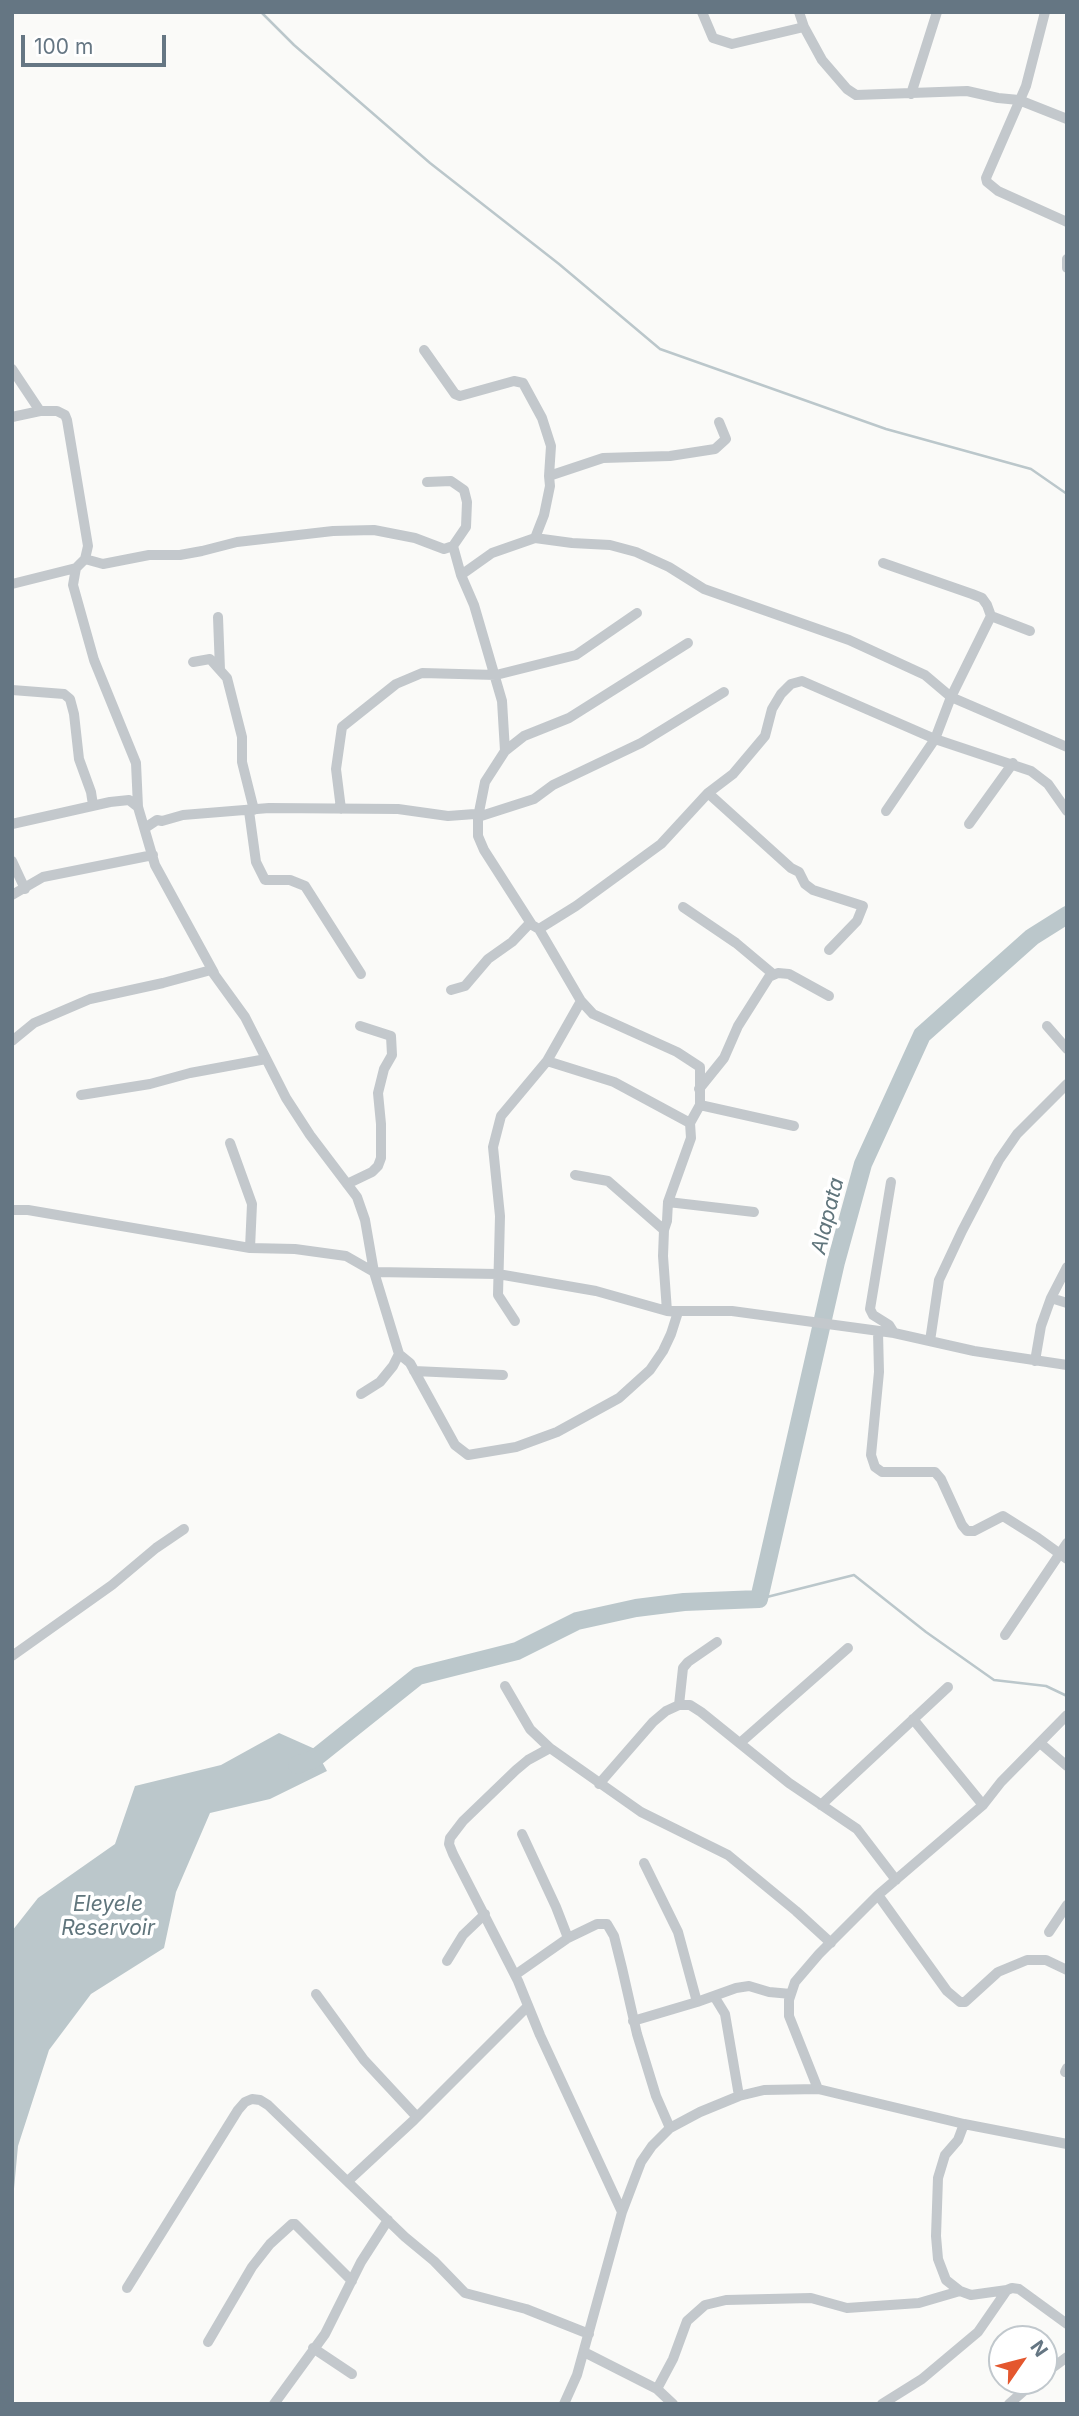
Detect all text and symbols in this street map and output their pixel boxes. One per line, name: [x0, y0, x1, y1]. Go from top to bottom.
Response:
scale bar: [24, 21, 170, 65]
text: 100 m: [34, 34, 93, 59]
water label: Alapata: [806, 1175, 850, 1257]
water label: Eleyele Reservoir: [61, 1892, 155, 1942]
north arrow: [988, 2325, 1058, 2395]
text: N: [1025, 2336, 1053, 2361]

